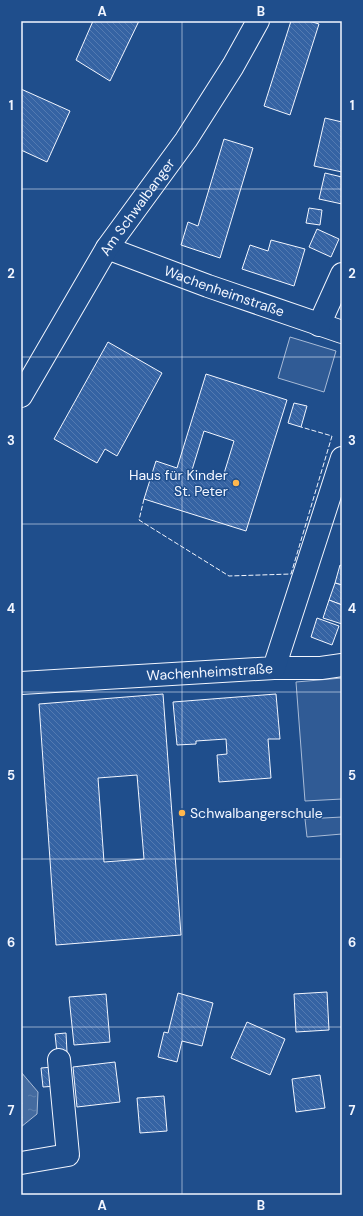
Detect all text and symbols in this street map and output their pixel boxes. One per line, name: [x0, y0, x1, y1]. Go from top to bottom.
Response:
text: A: [97, 3, 107, 20]
text: B: [257, 3, 265, 20]
text: 1: [9, 97, 13, 114]
text: 1: [350, 97, 354, 114]
street label: Am Schwalbanger: [96, 155, 179, 259]
street label: Wachenheimstraße: [162, 261, 287, 321]
text: 2: [7, 265, 15, 282]
text: 2: [348, 265, 356, 282]
text: 3: [7, 432, 15, 449]
text: 3: [348, 432, 356, 449]
place label: Haus für Kinder St. Peter: [129, 466, 228, 500]
marker: Haus für Kinder St. Peter: [231, 478, 241, 488]
text: 4: [7, 600, 15, 617]
text: 4: [348, 600, 356, 617]
street label: Wachenheimstraße: [146, 659, 273, 685]
text: 5: [7, 767, 15, 784]
text: 5: [348, 767, 356, 784]
place label: Schwalbangerschule: [190, 804, 323, 822]
marker: Schwalbangerschule: [177, 808, 187, 818]
text: 6: [7, 934, 15, 951]
text: 6: [348, 934, 356, 951]
text: 7: [8, 1102, 15, 1119]
text: 7: [349, 1102, 356, 1119]
text: A: [97, 1197, 107, 1214]
text: B: [257, 1197, 265, 1214]

